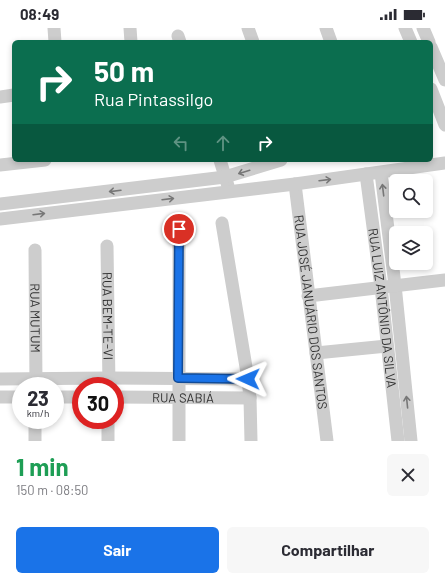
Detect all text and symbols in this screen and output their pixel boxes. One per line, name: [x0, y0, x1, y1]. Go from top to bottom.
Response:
text: 08:49: [20, 5, 59, 23]
text: 50 m: [94, 54, 154, 88]
icon: right: [28, 56, 80, 108]
text: Rua Pintassilgo: [94, 88, 213, 110]
icon: left: [170, 132, 192, 154]
icon: ahead: [212, 132, 234, 154]
icon: right: [254, 132, 276, 154]
one-way arrow: [237, 169, 250, 176]
map controls: [389, 174, 433, 270]
button: search: [389, 174, 433, 218]
one-way arrow: [318, 176, 331, 184]
one-way arrow: [379, 184, 387, 197]
one-way arrow: [109, 187, 122, 195]
one-way arrow: [161, 195, 174, 203]
one-way arrow: [32, 210, 45, 218]
pin: [162, 212, 196, 246]
street label: RUA JOSÉ JANUÁRIO DOS SANTOS: [291, 214, 331, 410]
icon: arrive: [168, 218, 190, 240]
button: layers: [389, 226, 433, 270]
street label: RUA LUIZ ANTÔNIO DA SILVA: [365, 227, 400, 389]
street label: RUA BEM-TE-VI: [99, 272, 117, 360]
street label: RUA MUTUM: [27, 283, 44, 353]
position arrow: [227, 358, 269, 400]
speed limit sign: 30: [72, 377, 124, 429]
text: 23: [27, 386, 49, 410]
street label: RUA SABIÁ: [152, 389, 214, 406]
one-way arrow: [404, 396, 411, 409]
text: km/h: [27, 407, 49, 419]
text: 1 min: [16, 452, 69, 481]
button: close: [387, 454, 429, 496]
text: 150 m · 08:50: [16, 482, 88, 498]
button: Sair: [16, 527, 219, 573]
button: Compartilhar: [227, 527, 429, 573]

